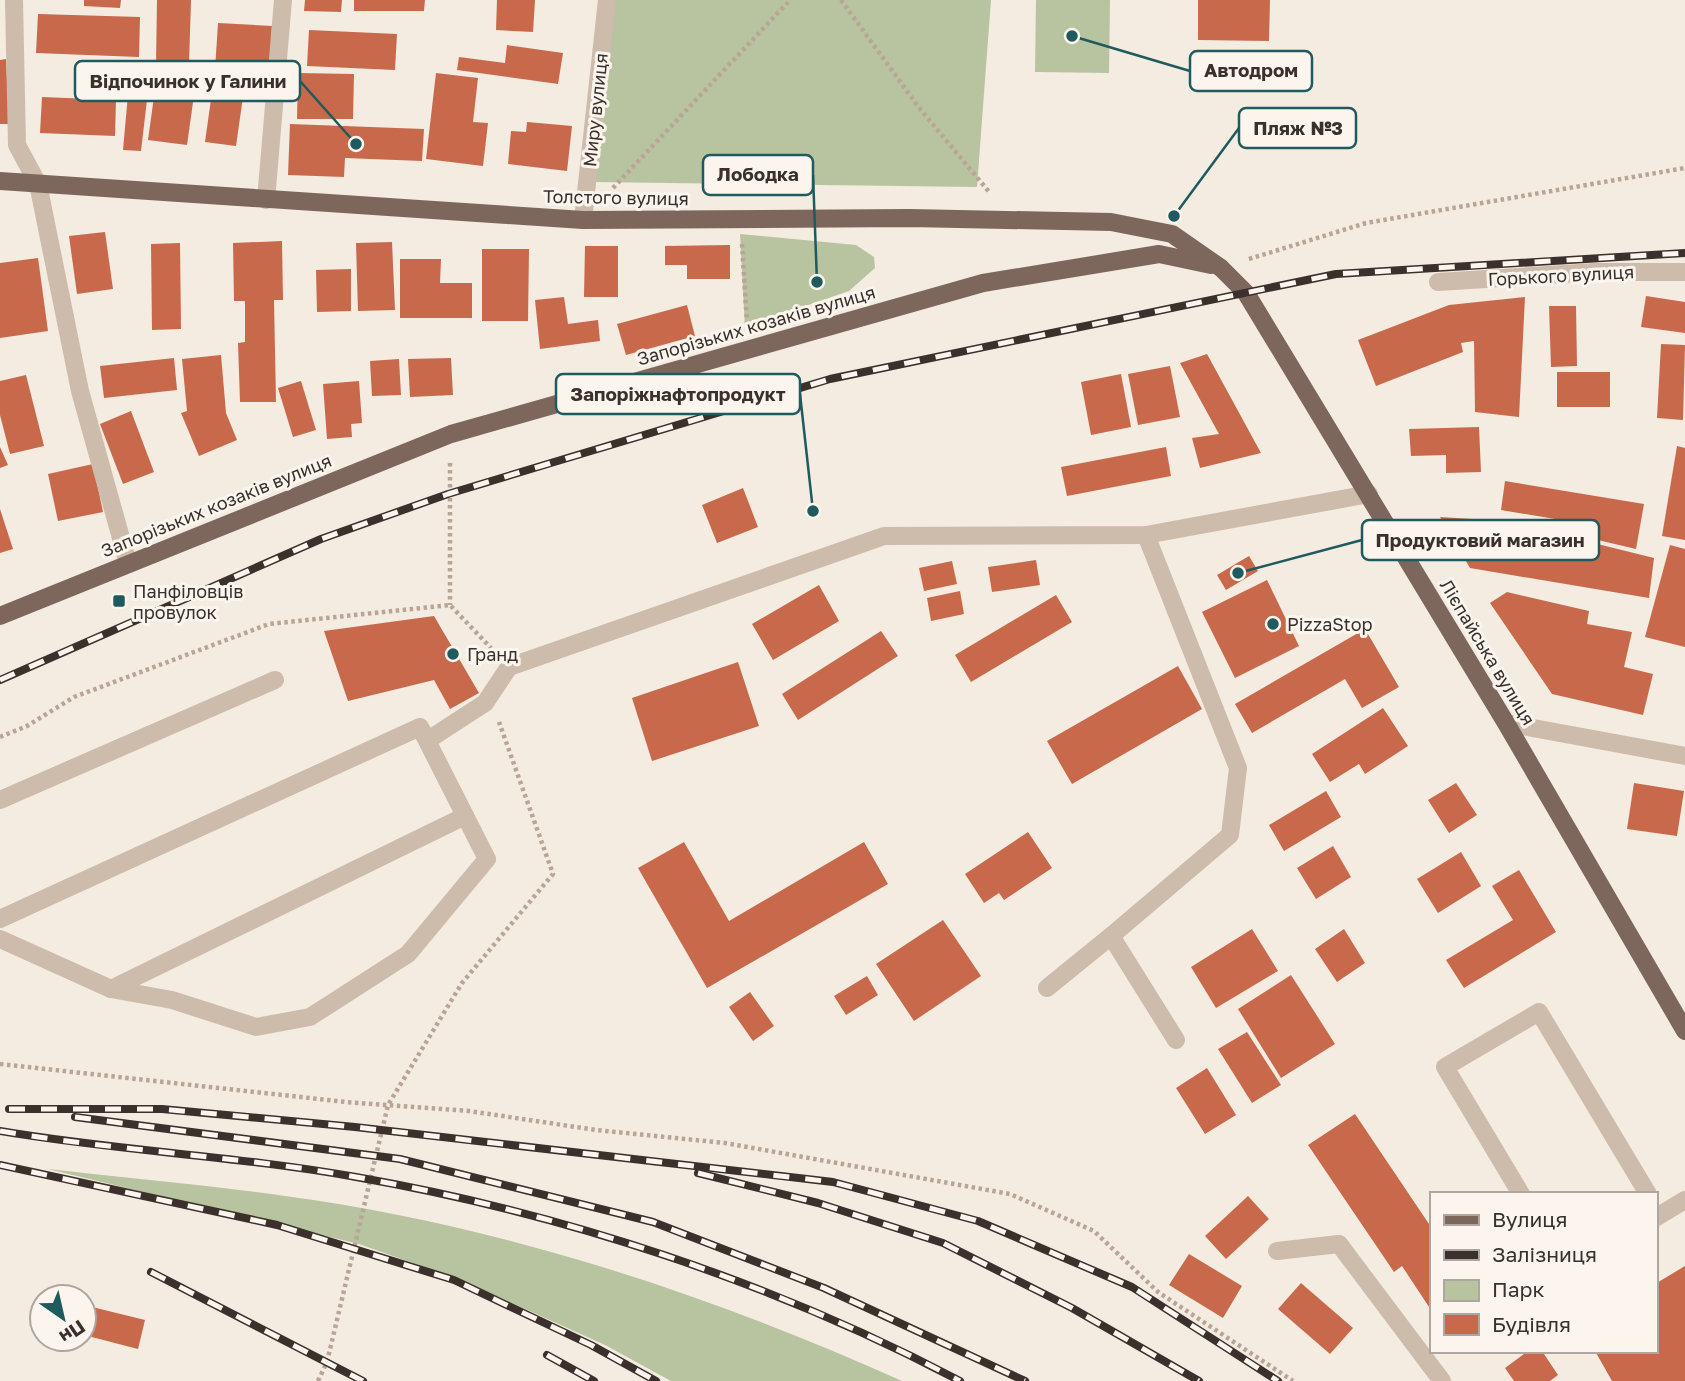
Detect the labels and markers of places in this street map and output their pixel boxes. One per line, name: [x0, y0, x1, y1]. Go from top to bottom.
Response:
callout: Автодром: [1190, 51, 1312, 91]
callout: Відпочинок у Галини: [75, 61, 300, 101]
callout: Пляж №3: [1239, 108, 1356, 148]
callout: Лободка: [703, 155, 813, 195]
callout: Запоріжнафтопродукт: [556, 374, 800, 414]
callout: Продуктовий магазин: [1362, 520, 1599, 560]
place label: Панфіловців провулок: [133, 580, 243, 623]
marker: Панфіловців провулок: [111, 593, 127, 609]
place label: PizzaStop: [1287, 613, 1373, 635]
marker: PizzaStop: [1265, 616, 1281, 632]
place label: Гранд: [467, 643, 518, 665]
marker: Гранд: [445, 646, 461, 662]

